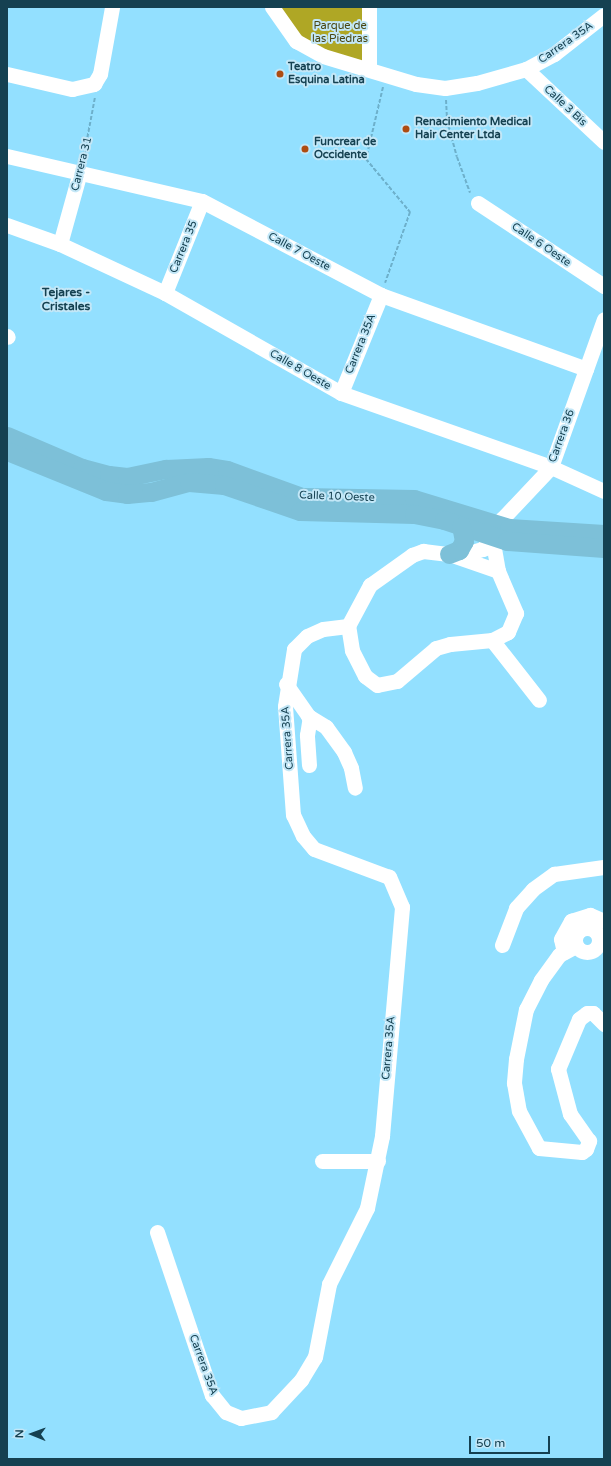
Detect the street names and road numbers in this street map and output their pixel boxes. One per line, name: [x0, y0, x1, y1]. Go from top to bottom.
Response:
street label: Carrera 35A: [536, 19, 596, 67]
street label: Calle 3 Bis: [541, 83, 589, 129]
street label: Carrera 31: [69, 136, 95, 192]
street label: Carrera 35: [168, 219, 200, 275]
street label: Calle 6 Oeste: [509, 220, 573, 270]
street label: Calle 7 Oeste: [266, 230, 332, 274]
street label: Carrera 35A: [343, 312, 379, 376]
street label: Calle 8 Oeste: [267, 347, 333, 393]
street label: Carrera 36: [546, 408, 578, 464]
street label: Calle 10 Oeste: [299, 489, 375, 505]
street label: Carrera 35A: [279, 706, 297, 770]
street label: Carrera 35A: [380, 1016, 398, 1080]
street label: Carrera 35A: [186, 1333, 220, 1397]

